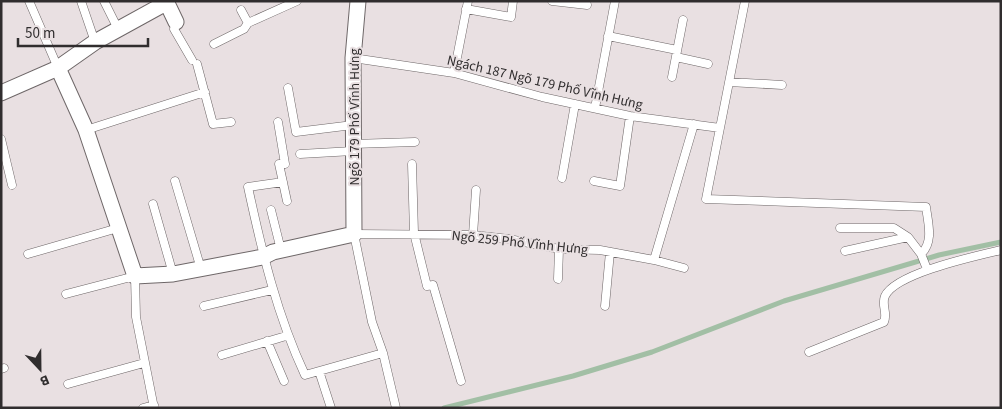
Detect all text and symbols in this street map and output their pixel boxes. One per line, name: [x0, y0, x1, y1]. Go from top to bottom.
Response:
scale bar: [18, 15, 148, 47]
text: 50 m: [25, 23, 55, 44]
street label: Ngõ 179 Phố Vĩnh Hưng: [345, 49, 365, 186]
street label: Ngách 187 Ngõ 179 Phố Vĩnh Hưng: [445, 51, 645, 115]
street label: Ngõ 259 Phố Vĩnh Hưng: [451, 226, 589, 260]
north arrow: [15, 344, 65, 394]
text: B: [36, 369, 52, 391]

